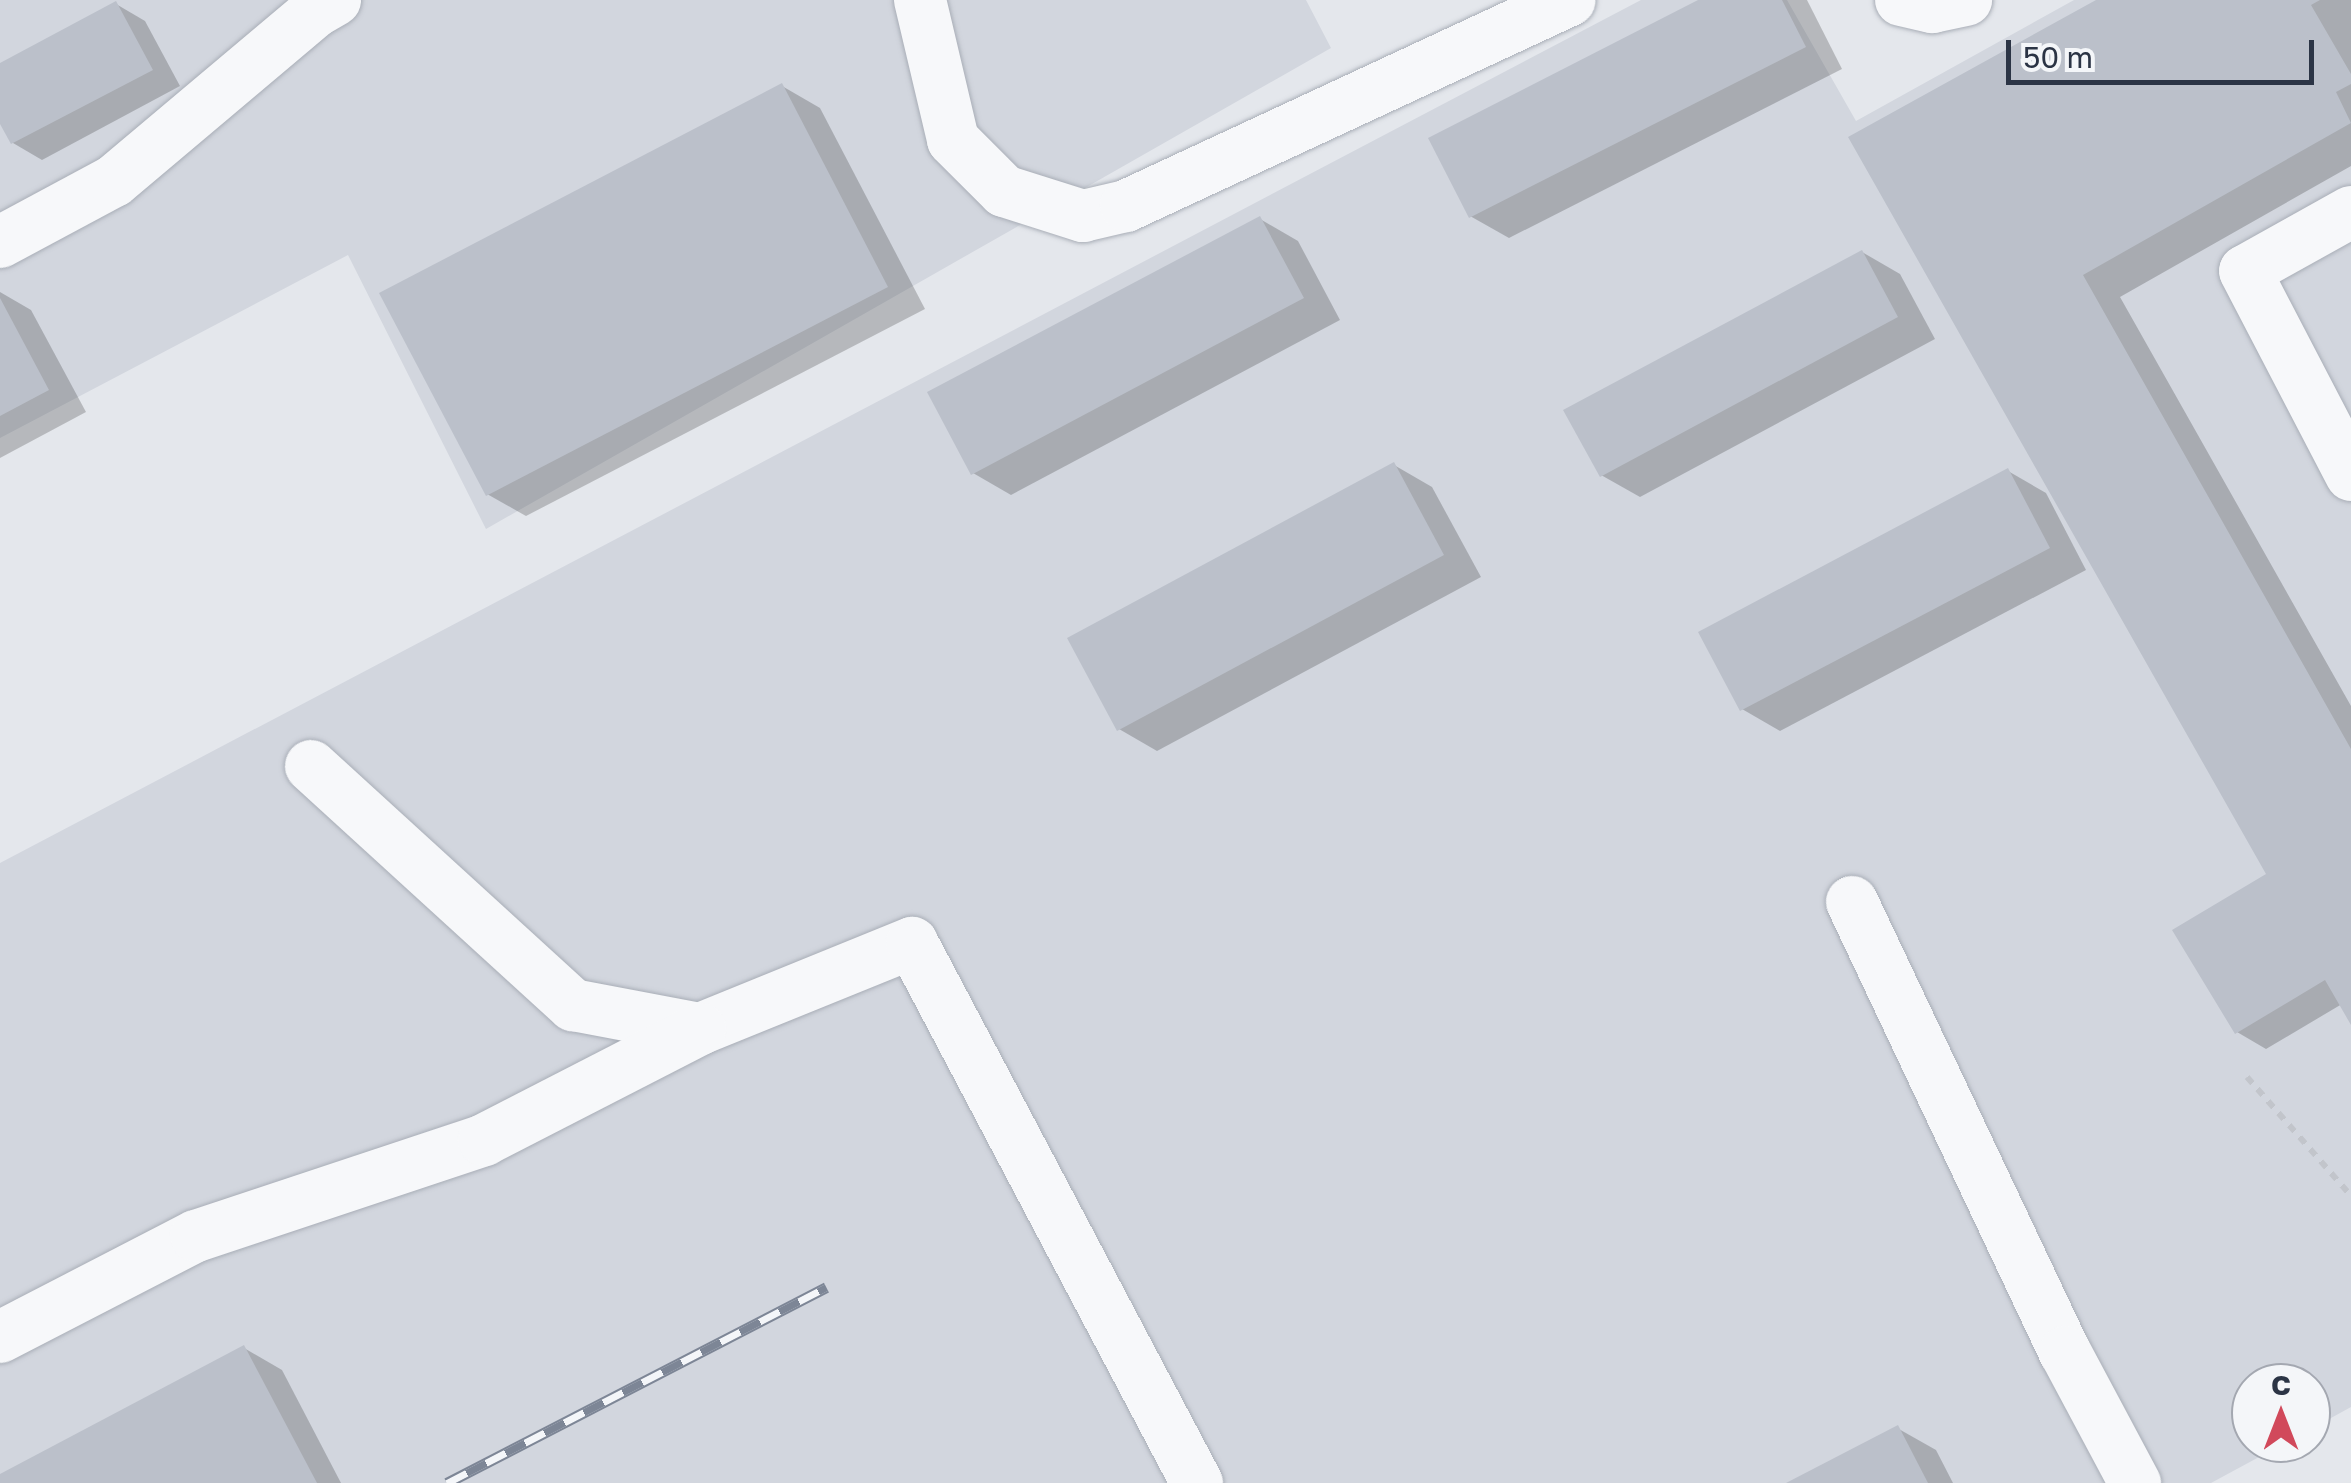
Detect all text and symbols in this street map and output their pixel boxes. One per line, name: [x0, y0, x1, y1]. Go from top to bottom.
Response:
scale bar: [2011, 20, 2318, 82]
text: 50 m: [2023, 39, 2093, 75]
north arrow: [2231, 1363, 2331, 1463]
text: С: [2271, 1368, 2291, 1401]

